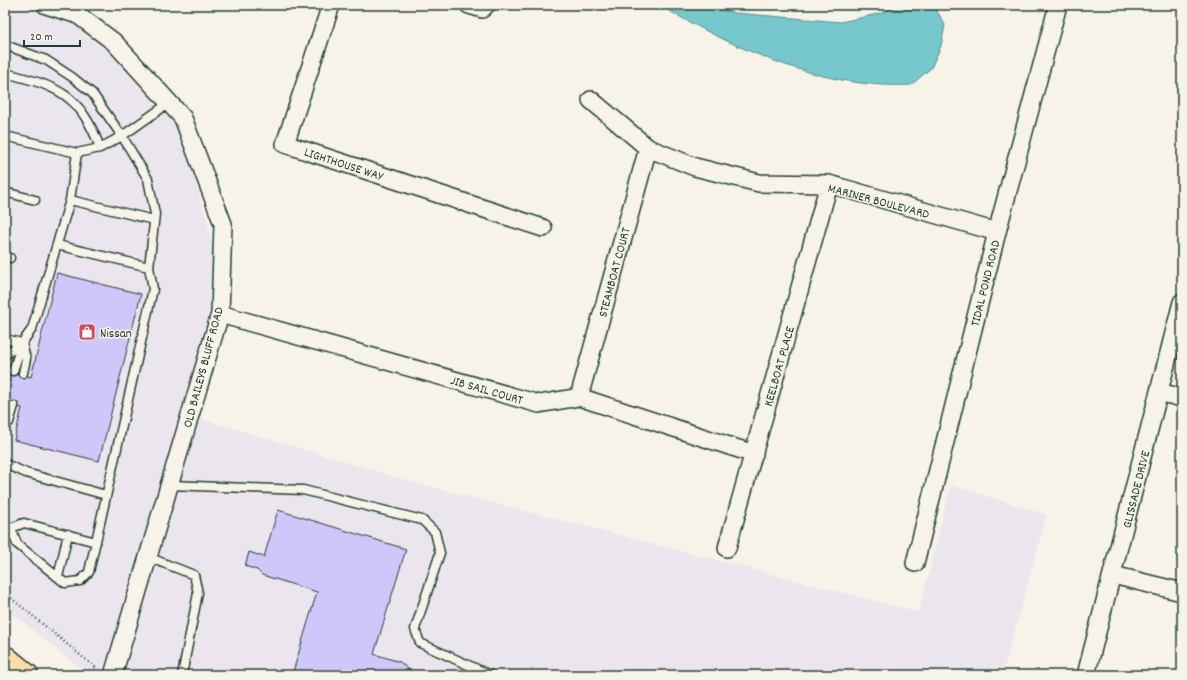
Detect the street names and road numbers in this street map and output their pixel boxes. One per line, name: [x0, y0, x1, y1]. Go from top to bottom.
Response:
street label: LIGHTHOUSE WAY: [301, 144, 386, 187]
street label: MARINER BOULEVARD: [826, 180, 931, 225]
street label: STEAMBOAT COURT: [594, 226, 637, 320]
street label: TIDAL POND ROAD: [967, 238, 1006, 329]
street label: OLD BAILEYS BLUFF ROAD: [179, 305, 230, 430]
street label: KEELBOAT PLACE: [760, 324, 801, 409]
street label: JIB SAIL COURT: [448, 372, 525, 411]
street label: GLISSADE DRIVE: [1119, 449, 1156, 530]

